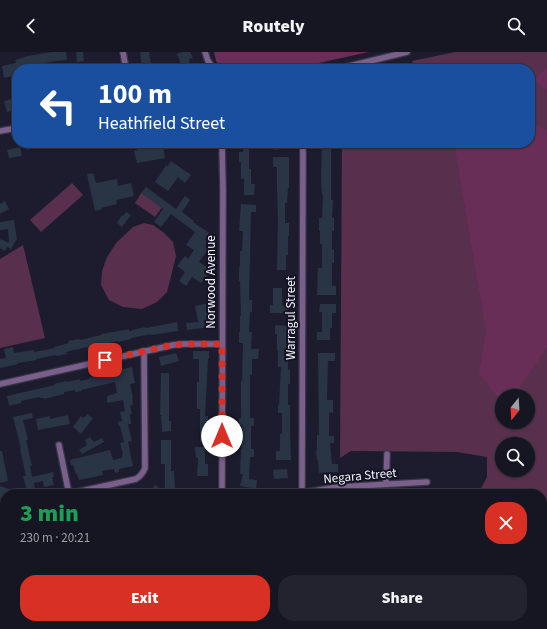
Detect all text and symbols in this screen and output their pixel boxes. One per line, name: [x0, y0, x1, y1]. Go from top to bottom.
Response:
text: Routely: [242, 14, 305, 39]
icon: back: [20, 15, 42, 37]
icon: search: [505, 15, 527, 37]
text: 100 m: [98, 74, 172, 114]
icon: left: [32, 80, 84, 132]
text: Heathfield Street: [98, 111, 225, 136]
street label: Norwood Avenue: [202, 235, 220, 329]
street label: Warragul Street: [282, 275, 300, 360]
pin: [88, 343, 122, 377]
icon: arrive: [94, 349, 116, 371]
north arrow: [495, 389, 535, 429]
map controls: [495, 389, 535, 477]
position arrow: [201, 415, 243, 457]
button: search: [495, 437, 535, 477]
street label: Negara Street: [323, 464, 398, 488]
text: 3 min: [20, 496, 79, 531]
button: close: [485, 502, 527, 544]
text: 230 m · 20:21: [20, 529, 90, 547]
button: Exit: [20, 575, 270, 621]
button: Share: [278, 575, 527, 621]

